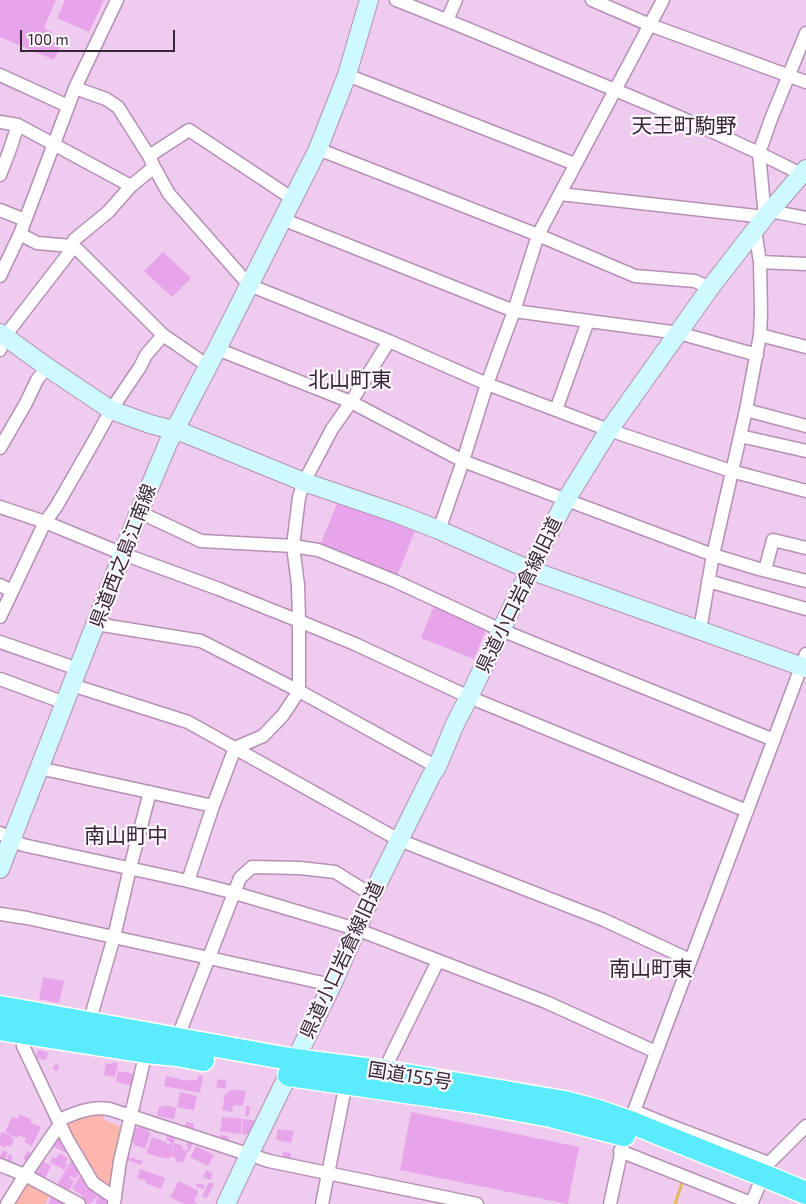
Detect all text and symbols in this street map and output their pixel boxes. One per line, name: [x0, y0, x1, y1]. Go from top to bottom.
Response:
scale bar: [22, 20, 178, 52]
text: 100 m: [28, 30, 69, 48]
district label: 天王町駒野: [632, 113, 736, 139]
district label: 北山町東: [308, 367, 392, 393]
street label: 県道西之島江南線: [85, 481, 161, 631]
street label: 県道小口岩倉線旧道: [471, 513, 567, 677]
district label: 南山町中: [84, 823, 168, 849]
street label: 県道小口岩倉線旧道: [296, 878, 388, 1042]
district label: 南山町東: [609, 956, 693, 982]
street label: 国道155号: [366, 1058, 454, 1094]

